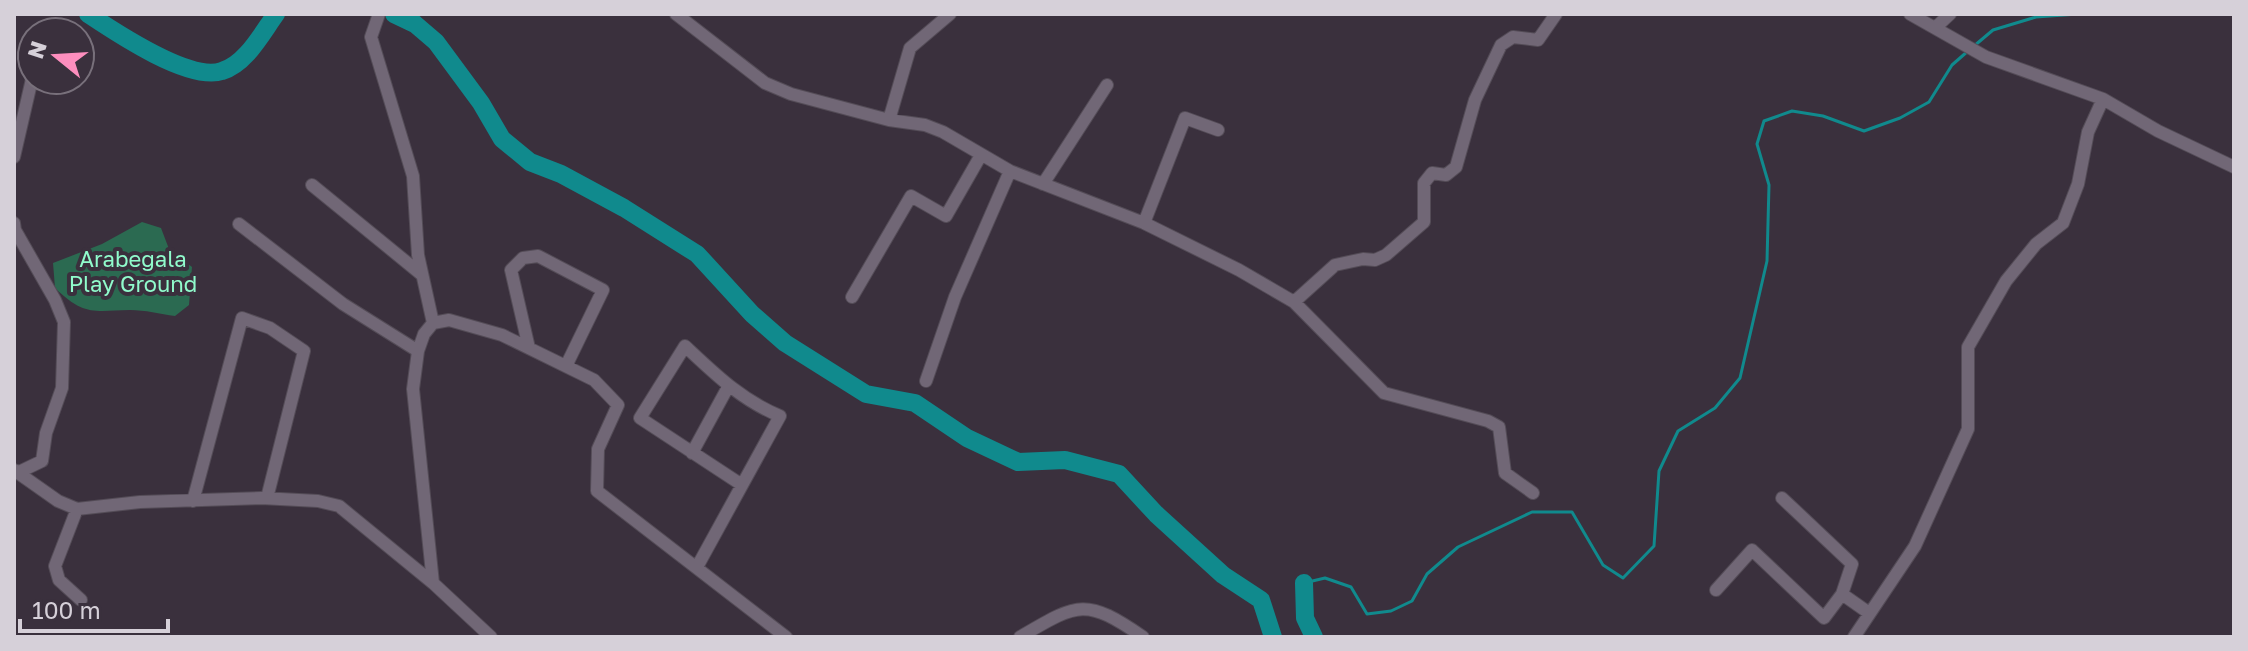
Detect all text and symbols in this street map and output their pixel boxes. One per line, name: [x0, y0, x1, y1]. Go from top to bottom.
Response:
north arrow: [16, 16, 96, 96]
text: N: [21, 38, 52, 62]
park label: Arabegala Play Ground: [69, 245, 197, 297]
scale bar: [20, 583, 168, 633]
text: 100 m: [32, 595, 101, 624]

